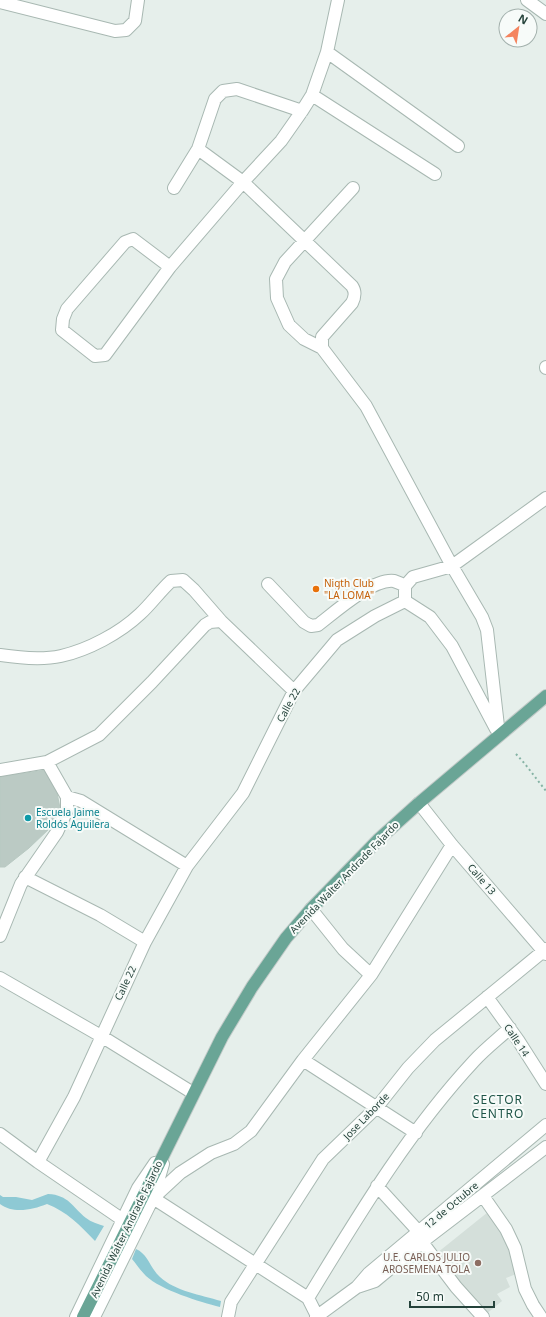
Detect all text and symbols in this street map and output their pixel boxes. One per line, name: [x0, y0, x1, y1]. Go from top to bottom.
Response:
north arrow: [498, 8, 538, 48]
text: N: [516, 10, 531, 28]
place label: Nigth Club "LA LOMA": [324, 576, 374, 602]
marker: Nigth Club "LA LOMA": [311, 584, 321, 594]
street label: Calle 22: [273, 685, 303, 724]
place label: Escuela Jaime Roldós Aguilera: [36, 805, 110, 831]
marker: Escuela Jaime Roldós Aguilera: [23, 813, 33, 823]
street label: Avenida Walter Andrade Fajardo: [286, 818, 402, 936]
street label: Calle 13: [465, 861, 500, 898]
street label: Calle 22: [111, 963, 139, 1003]
street label: Calle 14: [501, 1021, 533, 1059]
street label: Jose Laborde: [339, 1089, 392, 1143]
district label: SECTOR CENTRO: [472, 1091, 524, 1122]
street label: Avenida Walter Andrade Fajardo: [87, 1158, 165, 1300]
street label: 12 de Octubre: [421, 1178, 481, 1232]
place label: U.E. CARLOS JULIO AROSEMENA TOLA: [383, 1250, 471, 1276]
marker: U.E. CARLOS JULIO AROSEMENA TOLA: [473, 1258, 483, 1268]
scale bar: [410, 1283, 494, 1309]
text: 50 m: [416, 1288, 444, 1305]

